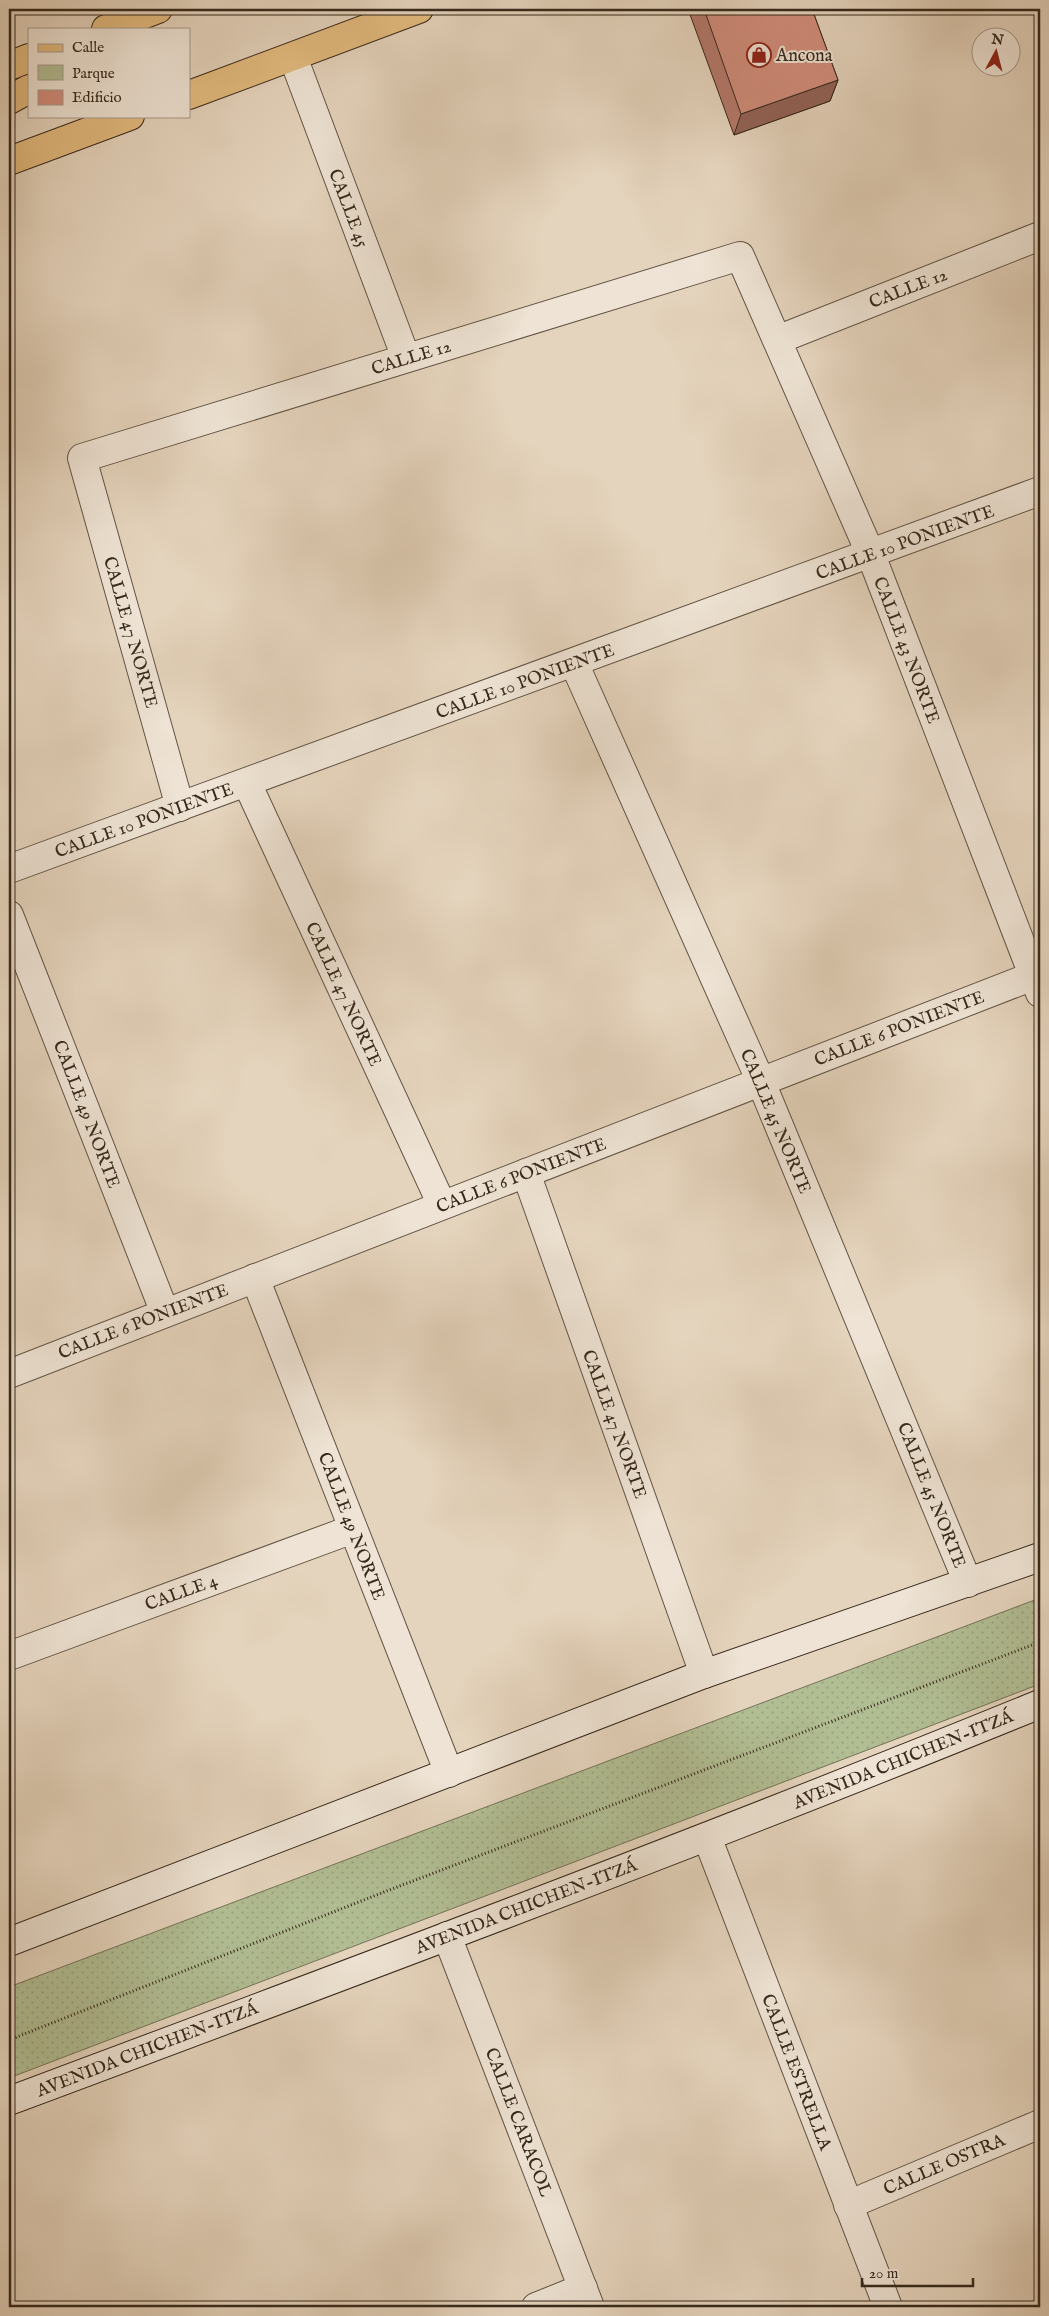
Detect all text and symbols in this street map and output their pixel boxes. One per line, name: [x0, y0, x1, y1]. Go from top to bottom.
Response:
legend: [28, 28, 190, 118]
north arrow: [972, 28, 1022, 78]
text: N: [989, 30, 1005, 50]
text: Calle: [72, 38, 104, 57]
shop icon: Ancona: [746, 42, 772, 68]
place label: Ancona: [775, 45, 833, 68]
text: Parque: [72, 64, 115, 83]
text: Edificio: [72, 88, 122, 107]
street label: CALLE 45: [322, 166, 373, 251]
street label: CALLE 12: [866, 264, 951, 315]
street label: CALLE 12: [369, 335, 454, 381]
street label: CALLE 10 PONIENTE: [813, 500, 998, 586]
street label: CALLE 47 NORTE: [97, 554, 162, 711]
street label: CALLE 43 NORTE: [867, 574, 944, 727]
street label: CALLE 10 PONIENTE: [433, 639, 618, 725]
street label: CALLE 10 PONIENTE: [52, 778, 237, 864]
street label: CALLE 47 NORTE: [299, 919, 386, 1070]
street label: CALLE 6 PONIENTE: [811, 986, 988, 1072]
street label: CALLE 49 NORTE: [47, 1037, 124, 1192]
street label: CALLE 45 NORTE: [734, 1046, 816, 1197]
street label: CALLE 6 PONIENTE: [433, 1133, 610, 1219]
street label: CALLE 6 PONIENTE: [55, 1279, 232, 1365]
street label: CALLE 47 NORTE: [576, 1347, 651, 1502]
street label: CALLE 45 NORTE: [891, 1419, 970, 1572]
street label: CALLE 49 NORTE: [312, 1449, 389, 1604]
street label: CALLE 4: [142, 1570, 221, 1617]
street label: AVENIDA CHICHEN-ITZÁ: [788, 1703, 1018, 1816]
street label: AVENIDA CHICHEN-ITZÁ: [411, 1852, 641, 1961]
street label: CALLE ESTRELLA: [755, 1991, 836, 2155]
street label: AVENIDA CHICHEN-ITZÁ: [32, 1995, 262, 2104]
street label: CALLE CARACOL: [479, 2045, 557, 2200]
street label: CALLE OSTRA: [880, 2129, 1010, 2201]
scale bar: [862, 2256, 973, 2288]
text: 20 m: [869, 2264, 899, 2283]

